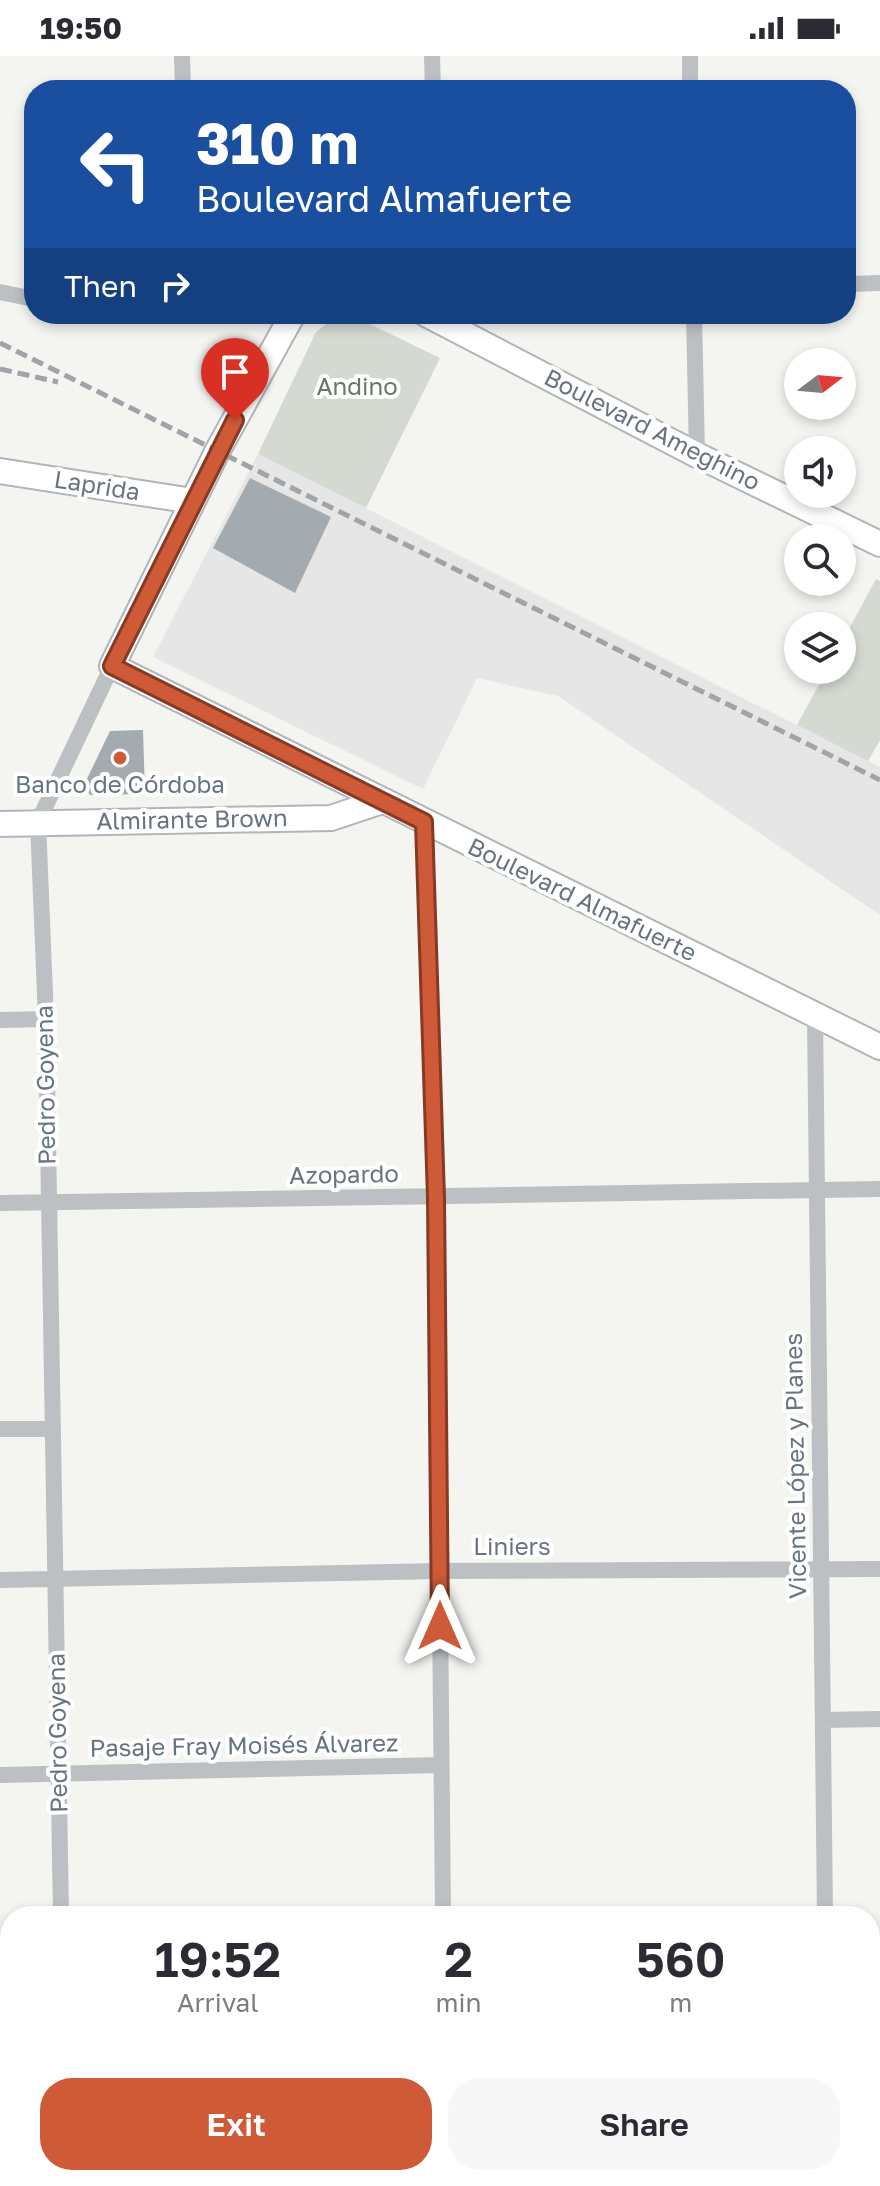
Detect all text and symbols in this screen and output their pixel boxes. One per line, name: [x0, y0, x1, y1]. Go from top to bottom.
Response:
text: 19:50: [40, 10, 122, 46]
text: 310 m: [196, 109, 358, 176]
icon: left: [64, 112, 168, 216]
text: Boulevard Almafuerte: [196, 177, 572, 220]
icon: right: [153, 264, 197, 308]
text: Then: [64, 268, 137, 304]
pin: [201, 338, 269, 420]
north arrow: [784, 348, 856, 420]
map controls: [784, 348, 856, 684]
icon: arrive: [213, 350, 257, 394]
street label: Boulevard Ameghino: [540, 362, 765, 496]
park label: Andino: [316, 371, 398, 400]
button: sound: [784, 436, 856, 508]
street label: Laprida: [52, 463, 142, 506]
button: search: [784, 524, 856, 596]
button: layers: [784, 612, 856, 684]
marker: Banco de Córdoba: [111, 749, 129, 767]
place label: Banco de Córdoba: [15, 769, 225, 798]
street label: Almirante Brown: [96, 802, 288, 835]
street label: Boulevard Almafuerte: [464, 831, 702, 967]
street label: Pedro Goyena: [29, 1005, 60, 1165]
street label: Azopardo: [289, 1158, 399, 1189]
street label: Vicente López y Planes: [778, 1333, 811, 1599]
street label: Liniers: [473, 1531, 551, 1560]
position arrow: [398, 1584, 482, 1668]
street label: Pedro Goyena: [41, 1653, 72, 1813]
street label: Pasaje Fray Moisés Álvarez: [89, 1727, 399, 1762]
text: 19:52: [155, 1930, 281, 1988]
text: 2: [444, 1930, 473, 1988]
text: 560: [636, 1930, 725, 1988]
text: Arrival: [177, 1987, 259, 2018]
text: min: [436, 1987, 482, 2018]
text: m: [669, 1987, 692, 2018]
button: Exit: [40, 2078, 432, 2170]
button: Share: [448, 2078, 840, 2170]

